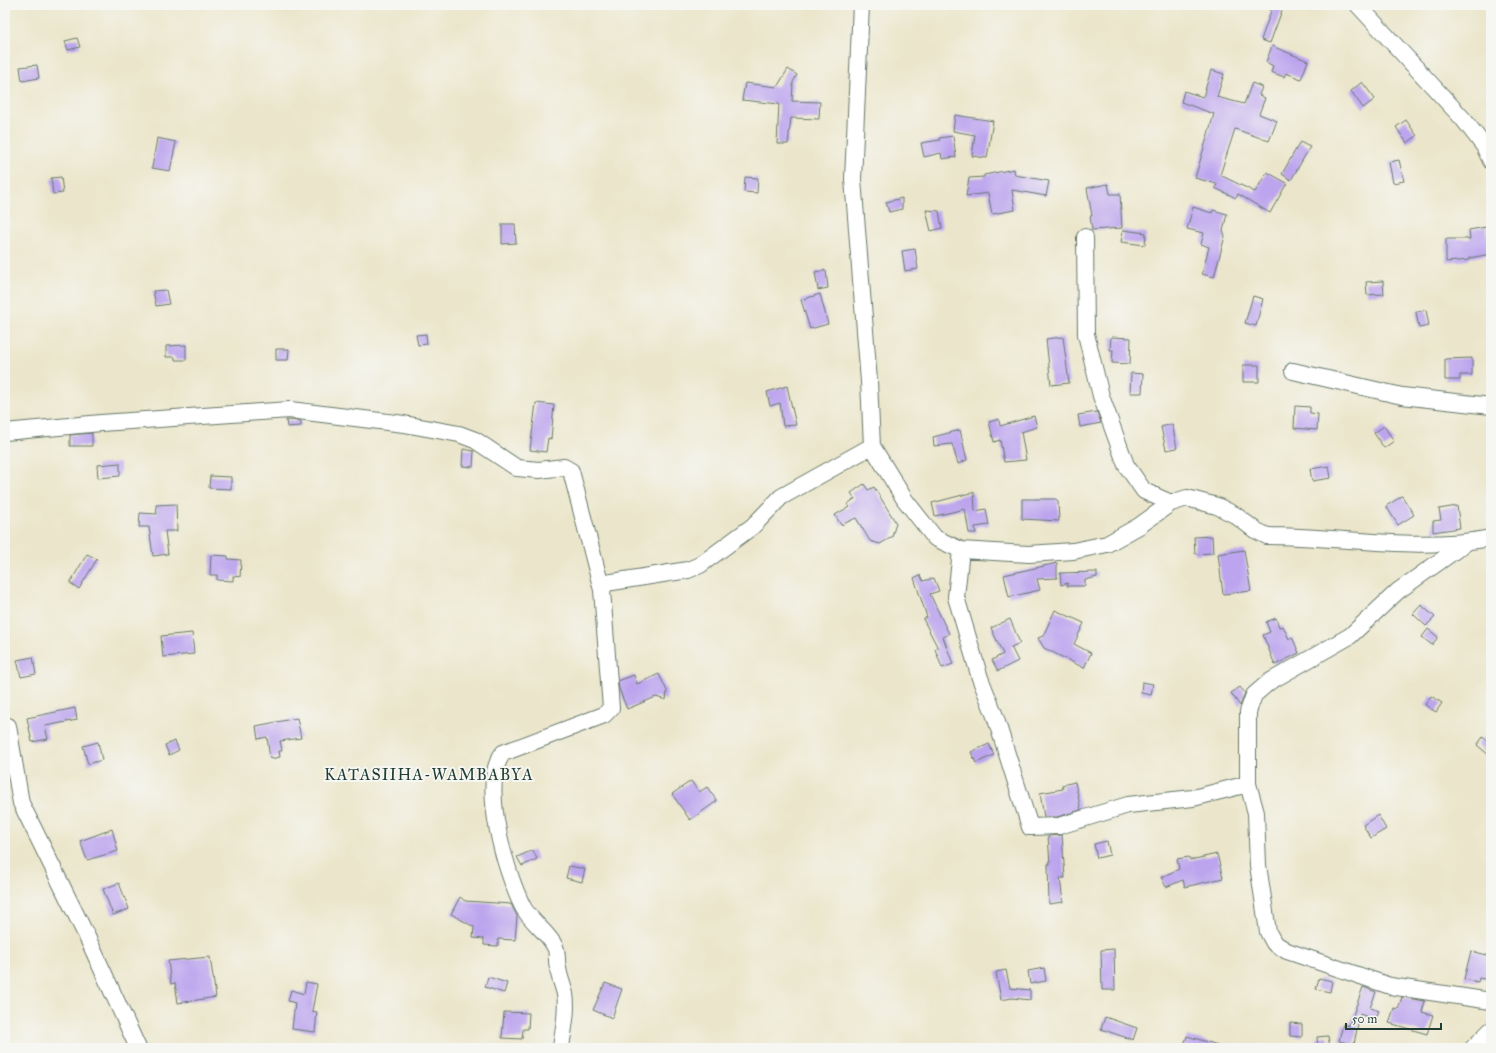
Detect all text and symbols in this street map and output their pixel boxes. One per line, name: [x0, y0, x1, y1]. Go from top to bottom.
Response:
district label: KATASIIHA-WAMBABYA: [324, 765, 534, 784]
scale bar: [1346, 1005, 1441, 1031]
text: 50 m: [1352, 1012, 1377, 1026]

